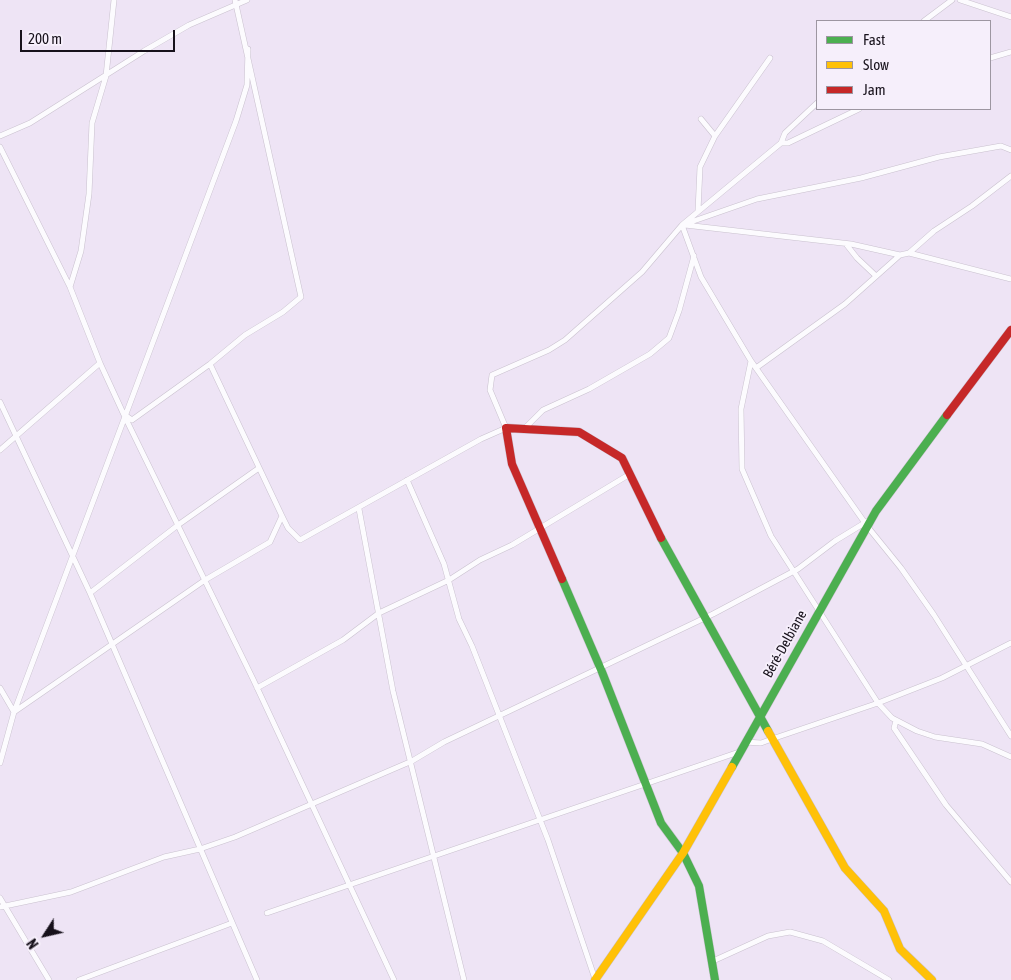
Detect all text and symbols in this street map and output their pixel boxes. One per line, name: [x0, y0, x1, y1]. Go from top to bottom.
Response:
scale bar: [22, 20, 178, 52]
legend: [816, 20, 991, 110]
text: 200 m: [28, 30, 62, 47]
text: Fast: [863, 31, 885, 48]
text: Slow: [863, 56, 889, 73]
text: Jam: [863, 81, 886, 98]
street label: Béré-Delbiane: [760, 607, 810, 681]
north arrow: [20, 910, 70, 960]
text: N: [24, 936, 42, 952]

